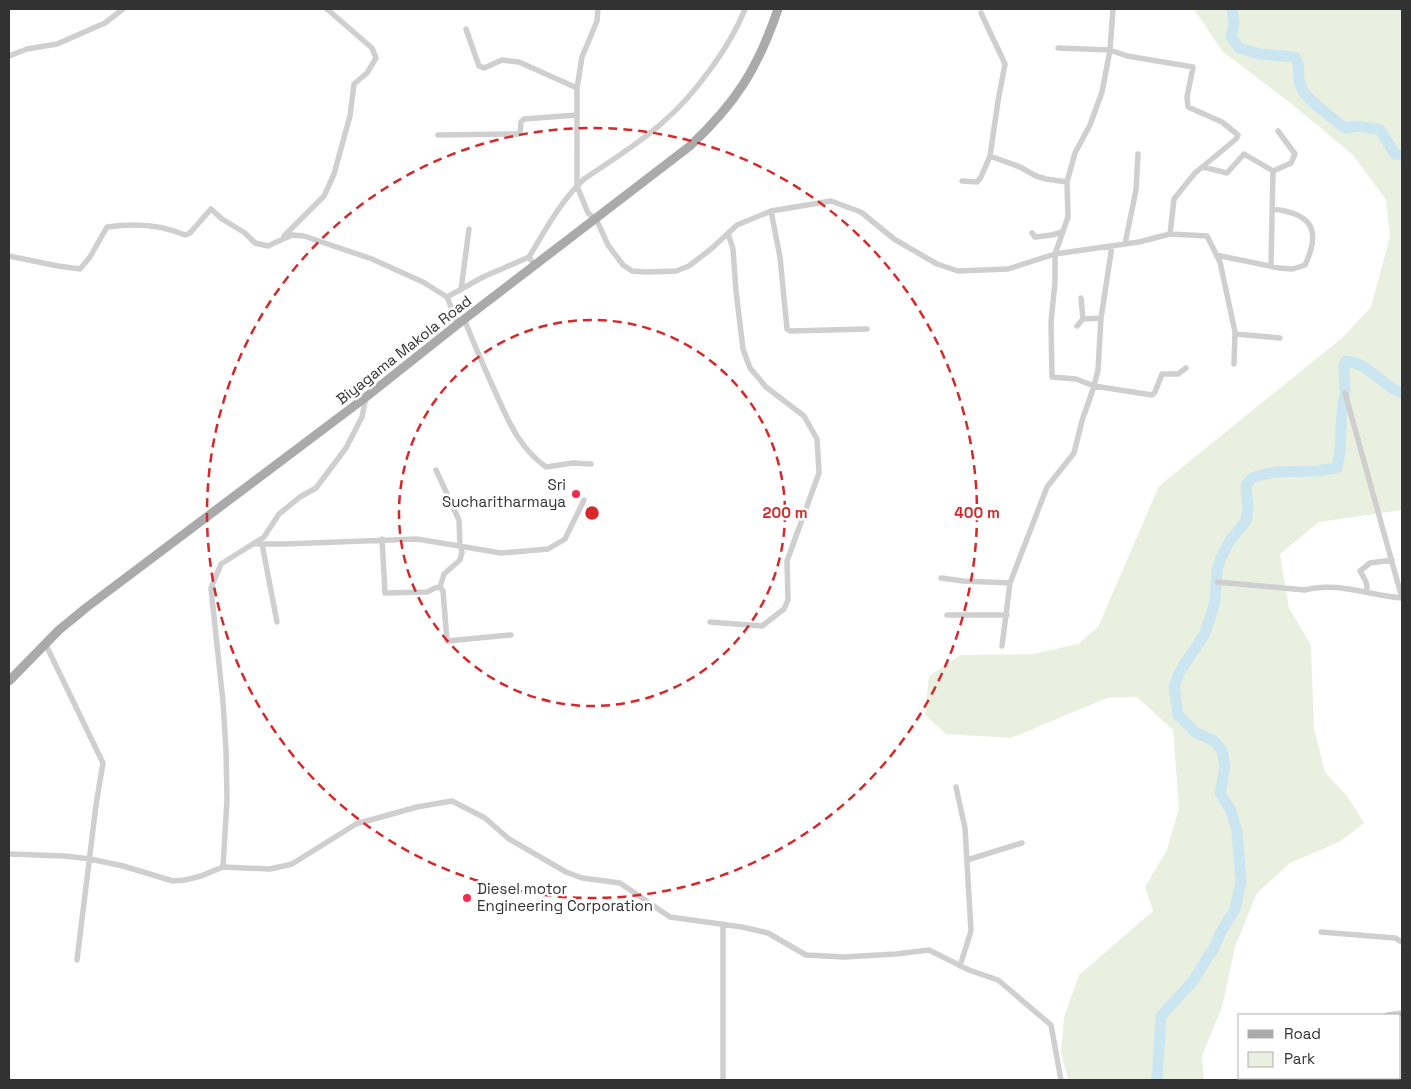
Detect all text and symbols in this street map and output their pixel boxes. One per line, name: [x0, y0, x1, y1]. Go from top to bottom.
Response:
street label: Biyagama Makola Road: [332, 291, 475, 408]
place label: Sri Sucharitharmaya: [442, 475, 566, 511]
marker: Sri Sucharitharmaya: [570, 488, 582, 500]
text: 200 m: [763, 503, 807, 522]
text: 400 m: [954, 503, 1000, 522]
centre of rings: [583, 504, 601, 522]
place label: Diesel motor Engineering Corporation: [477, 879, 653, 915]
marker: Diesel motor Engineering Corporation: [461, 892, 473, 904]
legend: [1238, 1014, 1401, 1079]
text: Road: [1284, 1024, 1321, 1043]
text: Park: [1284, 1049, 1315, 1068]

